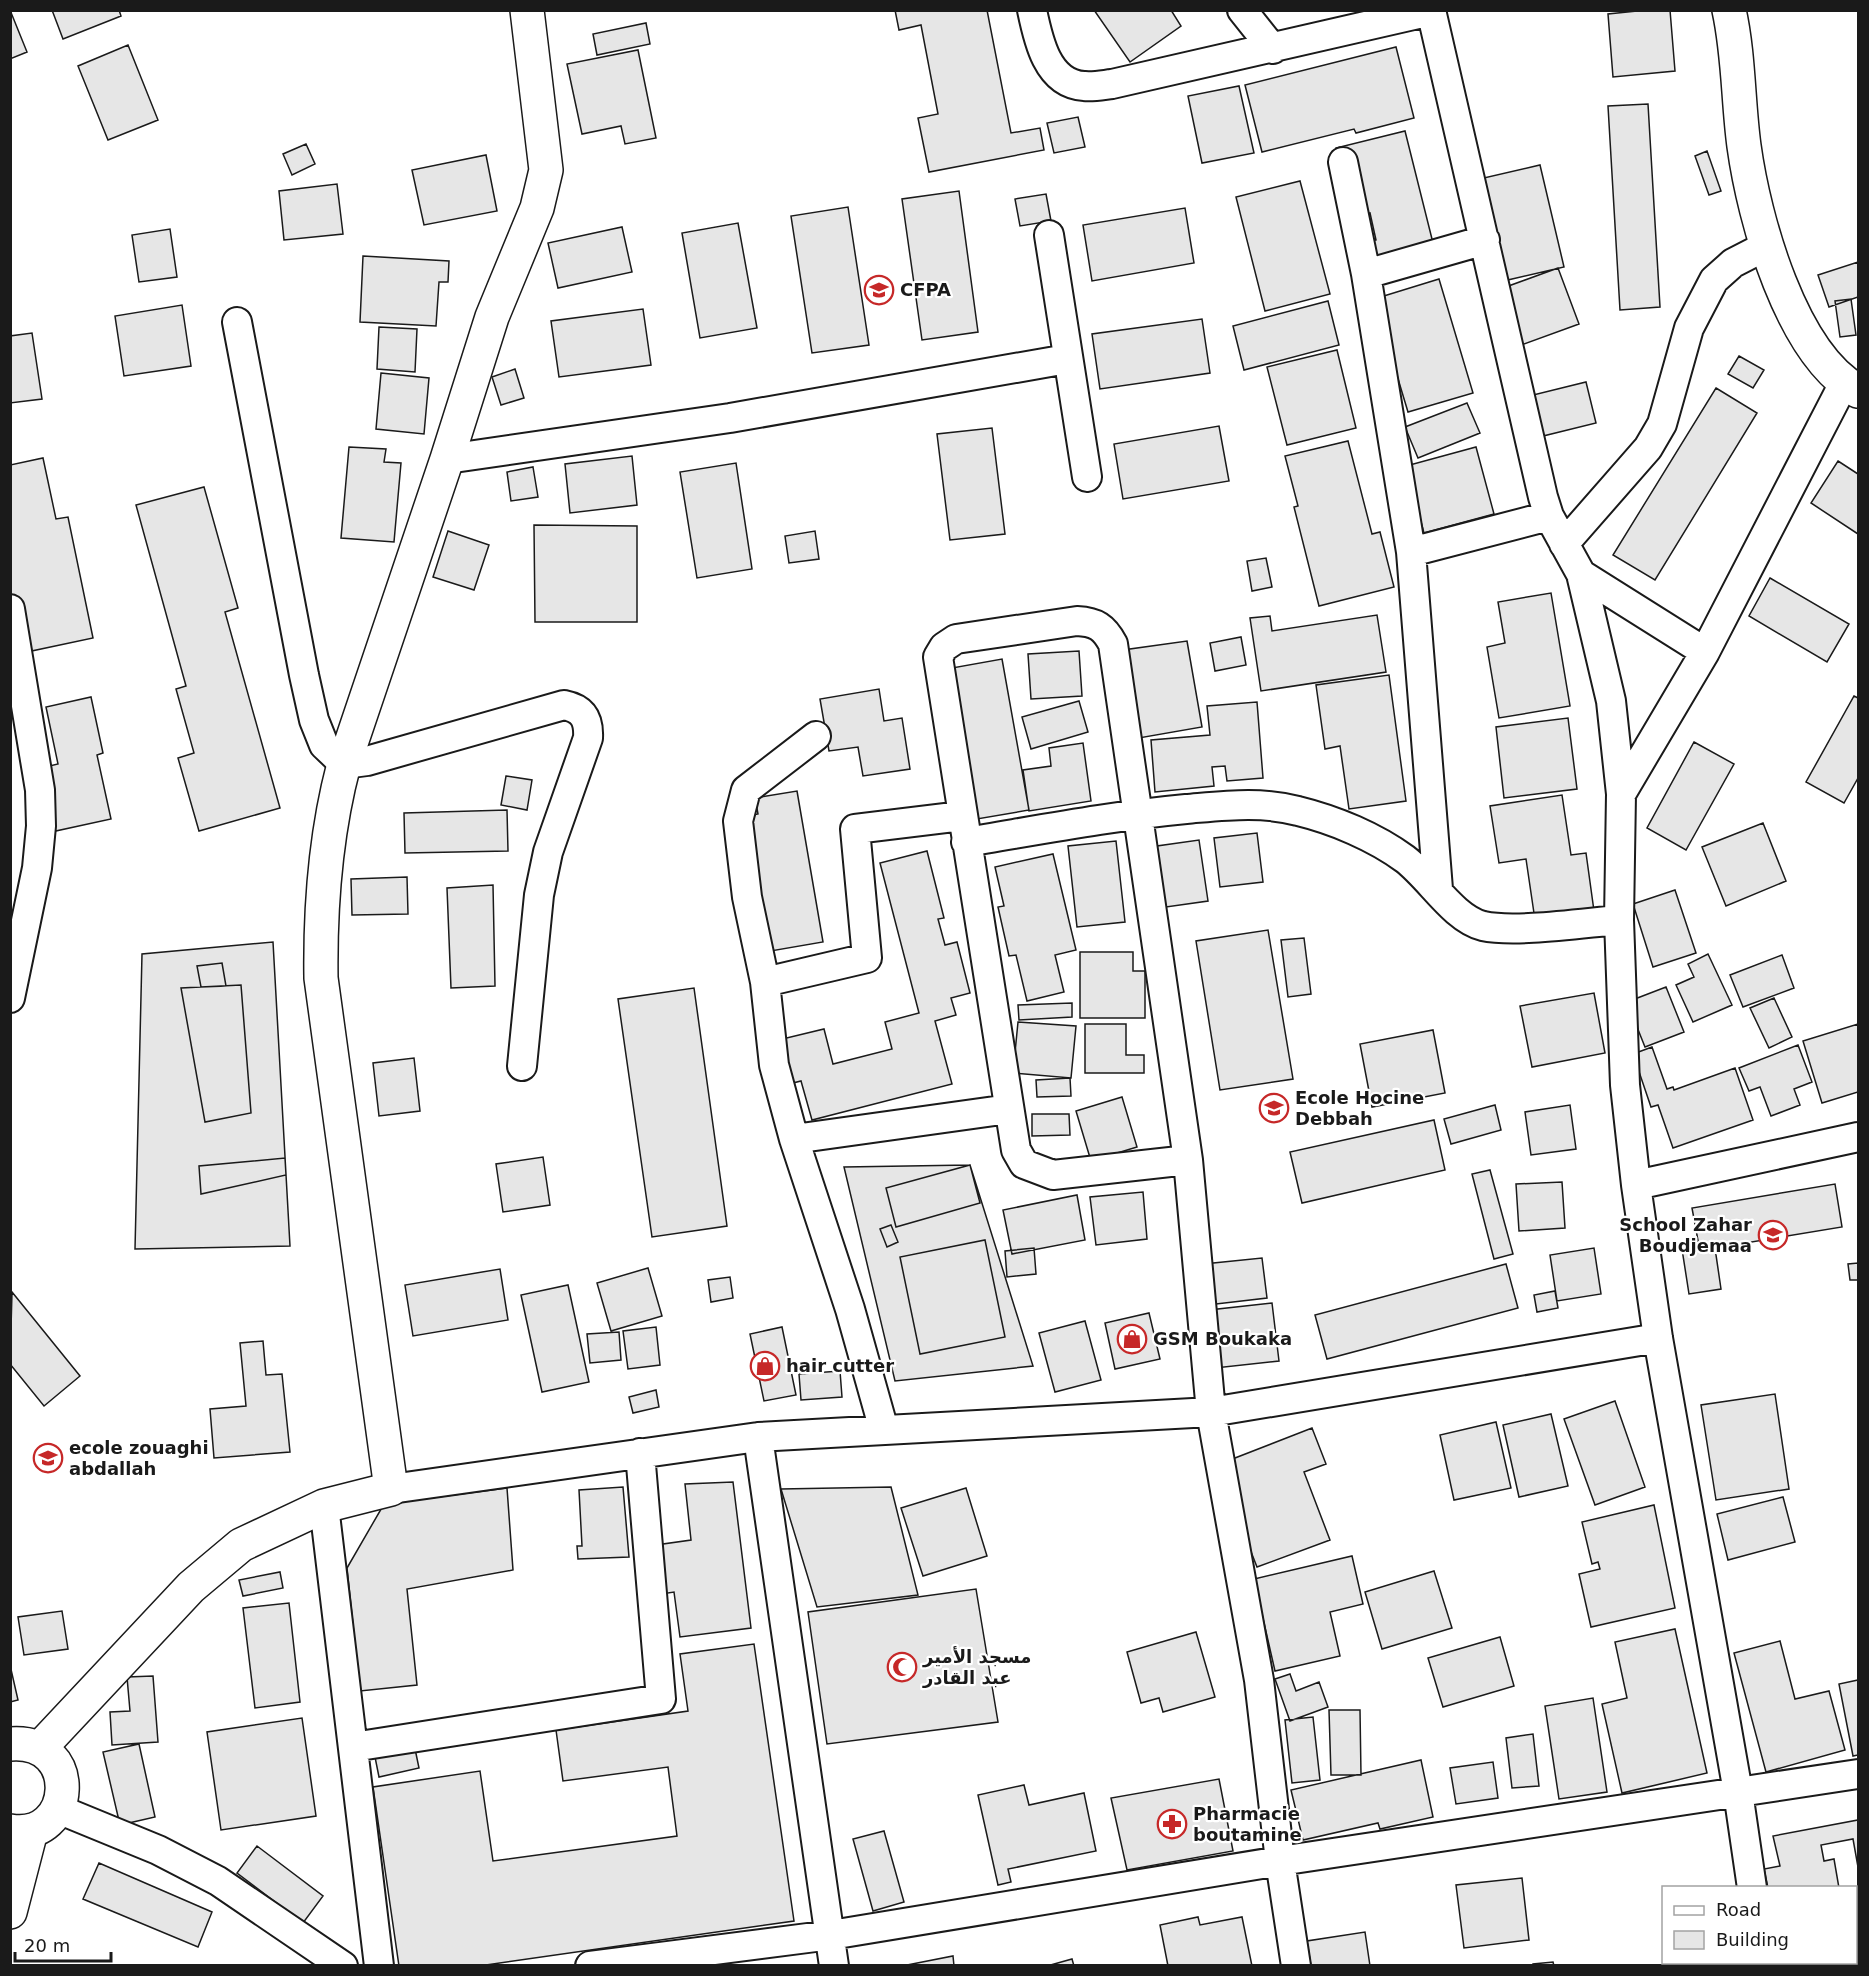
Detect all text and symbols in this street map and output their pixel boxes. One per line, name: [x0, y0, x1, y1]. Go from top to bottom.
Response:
school or university icon: CFPA: [863, 274, 895, 306]
place label: CFPA: [900, 279, 951, 300]
place label: Ecole Hocine Debbah: [1295, 1087, 1424, 1129]
school or university icon: Ecole Hocine Debbah: [1258, 1092, 1290, 1124]
place label: School Zahar Boudjemaa: [1619, 1214, 1752, 1256]
school or university icon: School Zahar Boudjemaa: [1757, 1219, 1789, 1251]
shop icon: GSM Boukaka: [1116, 1323, 1148, 1355]
place label: GSM Boukaka: [1153, 1328, 1292, 1349]
shop icon: hair cutter: [749, 1350, 781, 1382]
place label: hair cutter: [786, 1355, 894, 1376]
place label: ecole zouaghi abdallah: [69, 1437, 209, 1479]
school or university icon: ecole zouaghi abdallah: [32, 1442, 64, 1474]
place label: مسجد الأمير عبد القادر: [922, 1646, 1031, 1688]
mosque icon: مسجد الأمير عبد القادر: [886, 1651, 918, 1683]
place label: Pharmacie boutamine: [1193, 1803, 1302, 1845]
pharmacy icon: Pharmacie boutamine: [1156, 1808, 1188, 1840]
legend: [1662, 1886, 1857, 1964]
text: Road: [1716, 1899, 1761, 1920]
scale bar: [15, 1925, 111, 1963]
text: Building: [1716, 1929, 1789, 1950]
text: 20 m: [24, 1935, 70, 1956]

